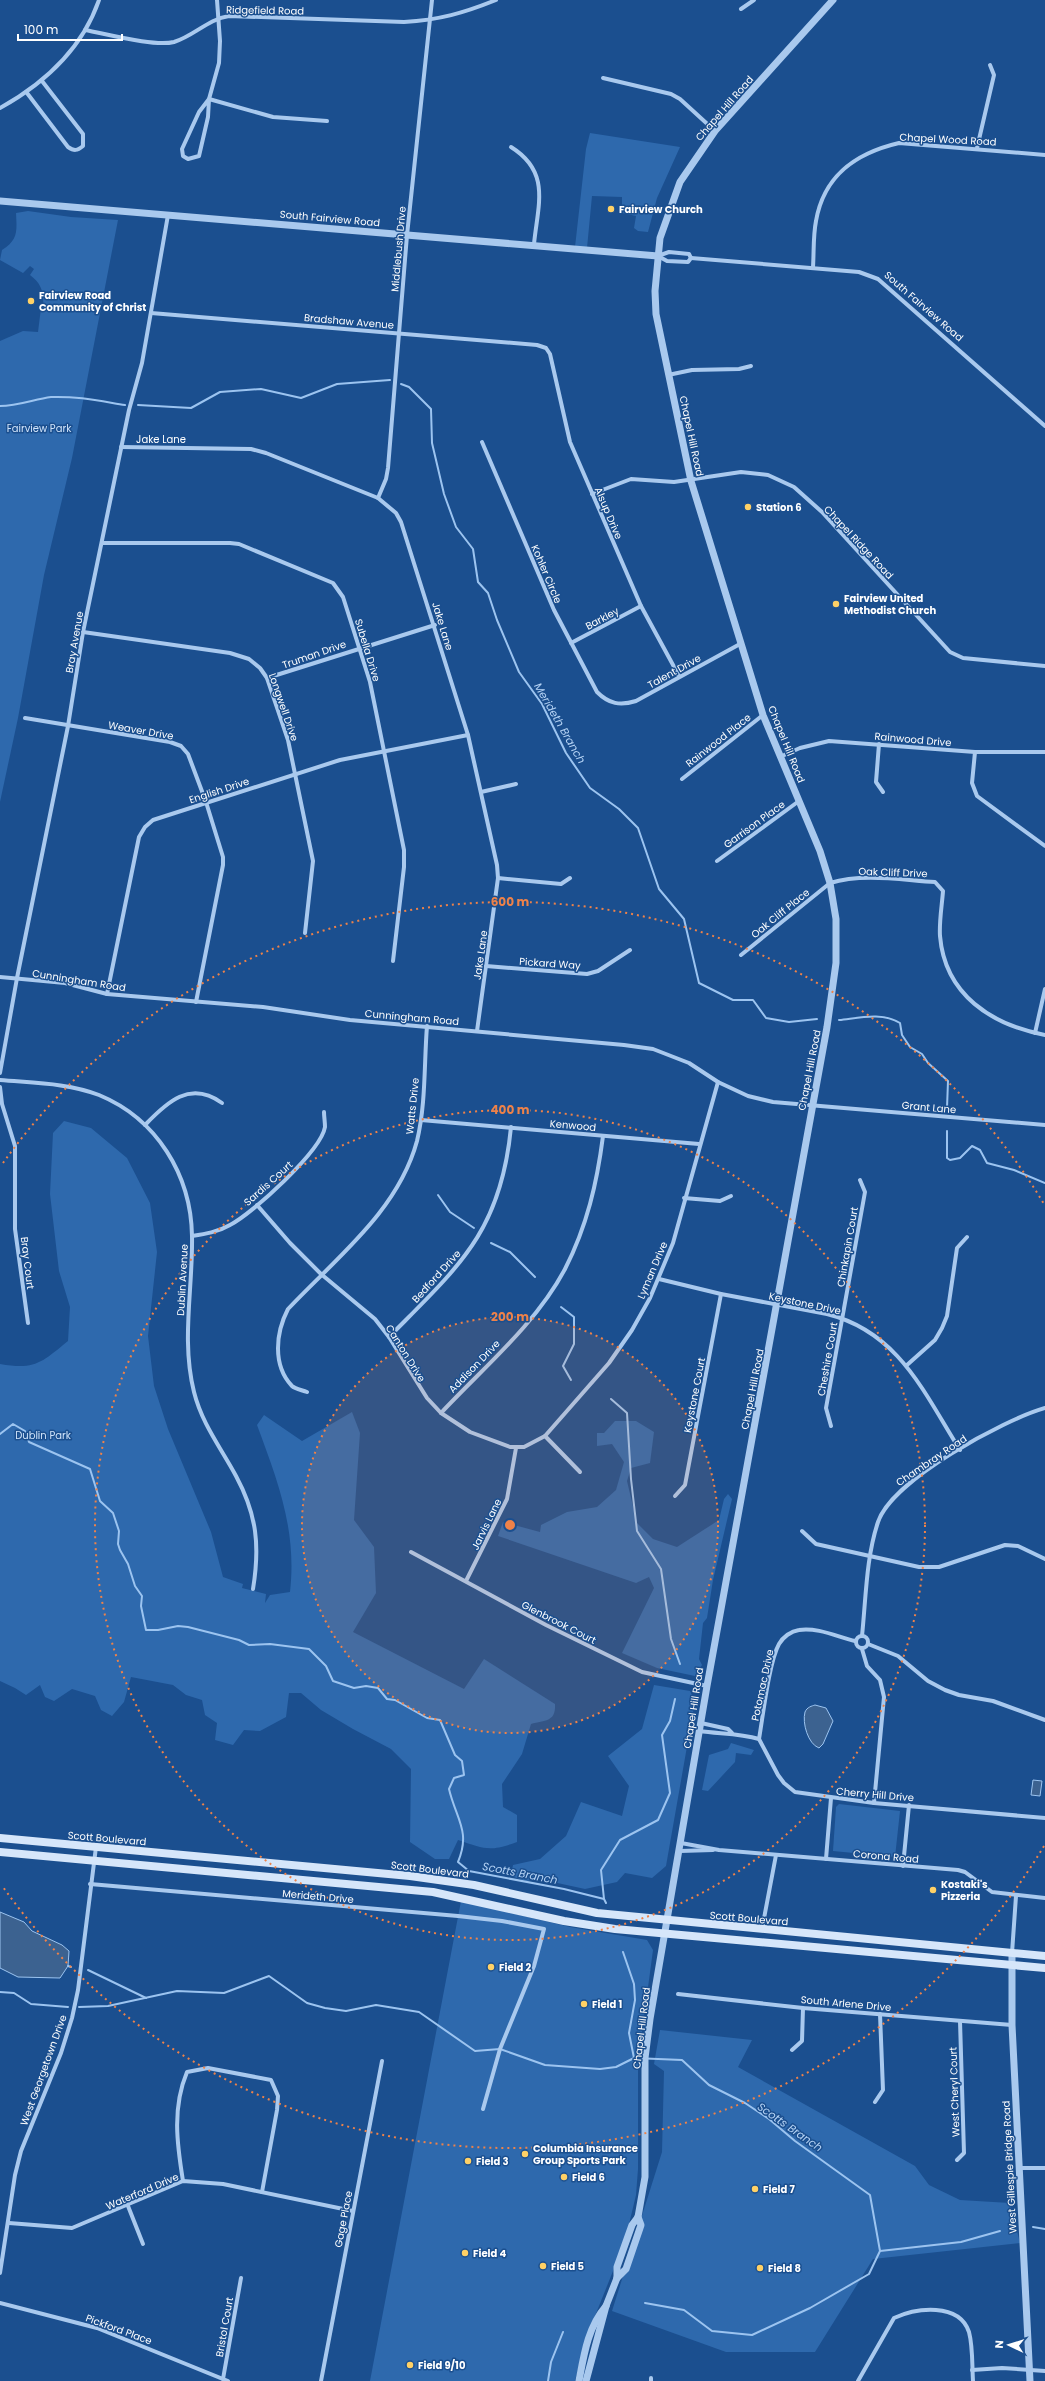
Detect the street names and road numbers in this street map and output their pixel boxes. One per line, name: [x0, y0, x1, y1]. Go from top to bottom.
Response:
street label: Ridgefield Road: [226, 2, 304, 19]
street label: Chapel Hill Road: [692, 72, 757, 144]
street label: Chapel Wood Road: [899, 129, 997, 150]
street label: Middlebush Drive: [387, 206, 410, 292]
street label: South Fairview Road: [279, 207, 381, 230]
street label: South Fairview Road: [881, 268, 967, 345]
street label: Bradshaw Avenue: [303, 310, 395, 333]
street label: Chapel Hill Road: [676, 394, 707, 478]
street label: Jake Lane: [136, 432, 186, 447]
street label: Alsup Drive: [591, 485, 626, 542]
street label: Chapel Ridge Road: [820, 502, 897, 583]
street label: Kohler Circle: [527, 542, 566, 606]
street label: Jake Lane: [428, 600, 457, 652]
street label: Barkley: [583, 603, 622, 634]
street label: Bray Avenue: [62, 610, 87, 674]
street label: Subella Drive: [351, 617, 384, 683]
street label: Truman Drive: [280, 637, 348, 672]
street label: Talent Drive: [645, 651, 704, 692]
street label: Longwell Drive: [265, 671, 302, 743]
street label: Chapel Hill Road: [764, 703, 809, 785]
street label: Rainwood Place: [682, 710, 754, 771]
street label: Weaver Drive: [107, 717, 175, 744]
street label: Rainwood Drive: [874, 729, 952, 750]
street label: English Drive: [187, 774, 251, 807]
street label: Garrison Place: [721, 797, 788, 852]
street label: Oak Cliff Drive: [858, 864, 928, 881]
street label: Oak Cliff Place: [748, 885, 813, 942]
street label: Jake Lane: [470, 929, 491, 981]
street label: Pickard Way: [519, 954, 582, 973]
street label: Cunningham Road: [31, 966, 127, 995]
street label: Cunningham Road: [364, 1006, 460, 1029]
street label: Chapel Hill Road: [794, 1028, 825, 1112]
street label: Watts Drive: [402, 1077, 423, 1135]
street label: Grant Lane: [901, 1098, 957, 1117]
street label: Kenwood: [549, 1116, 597, 1135]
street label: Sardis Court: [241, 1157, 296, 1209]
street label: Chinkapin Court: [833, 1206, 862, 1288]
street label: Bray Court: [17, 1236, 38, 1291]
street label: Lyman Drive: [634, 1239, 671, 1301]
street label: Dublin Avenue: [173, 1244, 192, 1316]
street label: Bedford Drive: [408, 1246, 464, 1306]
street label: Keystone Drive: [767, 1289, 842, 1318]
street label: Cheshire Court: [814, 1321, 841, 1397]
street label: Canton Drive: [382, 1322, 429, 1385]
street label: Addison Drive: [445, 1337, 504, 1396]
street label: Chapel Hill Road: [737, 1347, 768, 1431]
street label: Keystone Court: [680, 1356, 709, 1434]
street label: Chambray Road: [893, 1431, 970, 1490]
street label: Jarvis Lane: [468, 1496, 505, 1552]
street label: Glenbrook Court: [519, 1597, 599, 1648]
street label: Potomac Drive: [748, 1648, 777, 1722]
street label: Chapel Hill Road: [680, 1666, 707, 1750]
street label: Cherry Hill Drive: [835, 1784, 915, 1805]
street label: Scott Boulevard: [67, 1828, 147, 1849]
street label: Corona Road: [852, 1846, 920, 1867]
street label: Scott Boulevard: [390, 1857, 470, 1882]
street label: Merideth Drive: [282, 1886, 354, 1907]
street label: Scott Boulevard: [709, 1908, 789, 1929]
street label: Chapel Hill Road: [629, 1986, 654, 2070]
street label: South Arlene Drive: [800, 1992, 892, 2015]
street label: West Georgetown Drive: [16, 2013, 71, 2128]
street label: West Cheryl Court: [945, 2046, 964, 2137]
street label: West Gillespie Bridge Road: [999, 2100, 1020, 2234]
street label: Waterford Drive: [103, 2169, 181, 2214]
street label: Gage Place: [331, 2189, 356, 2249]
street label: Bristol Court: [212, 2296, 237, 2358]
street label: Pickford Place: [84, 2311, 154, 2348]

